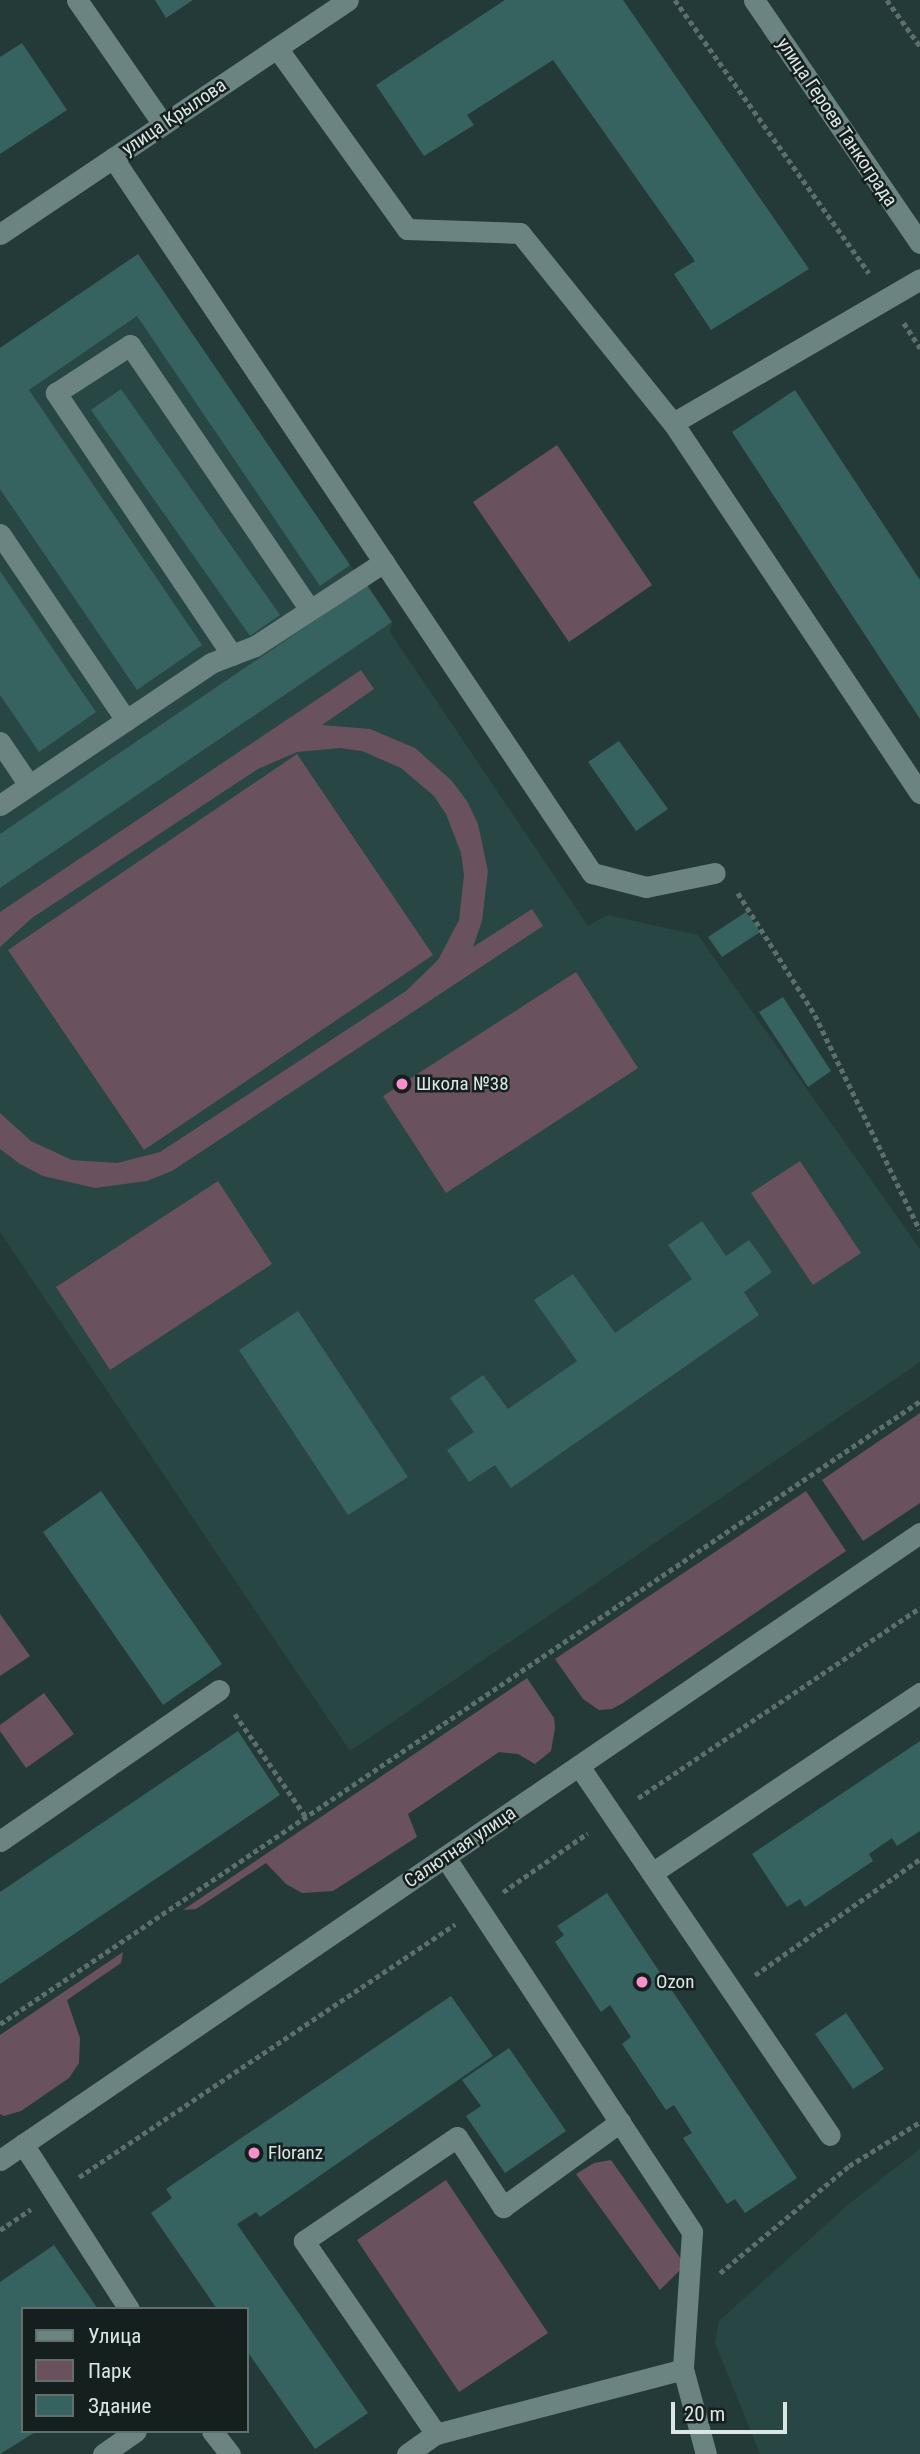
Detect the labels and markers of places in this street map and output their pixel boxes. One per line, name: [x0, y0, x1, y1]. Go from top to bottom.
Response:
place label: Школа №38: [416, 1073, 509, 1095]
marker: Школа №38: [394, 1076, 410, 1092]
place label: Ozon: [656, 1971, 694, 1993]
marker: Ozon: [634, 1974, 650, 1990]
place label: Floranz: [268, 2142, 323, 2164]
marker: Floranz: [246, 2145, 262, 2161]

